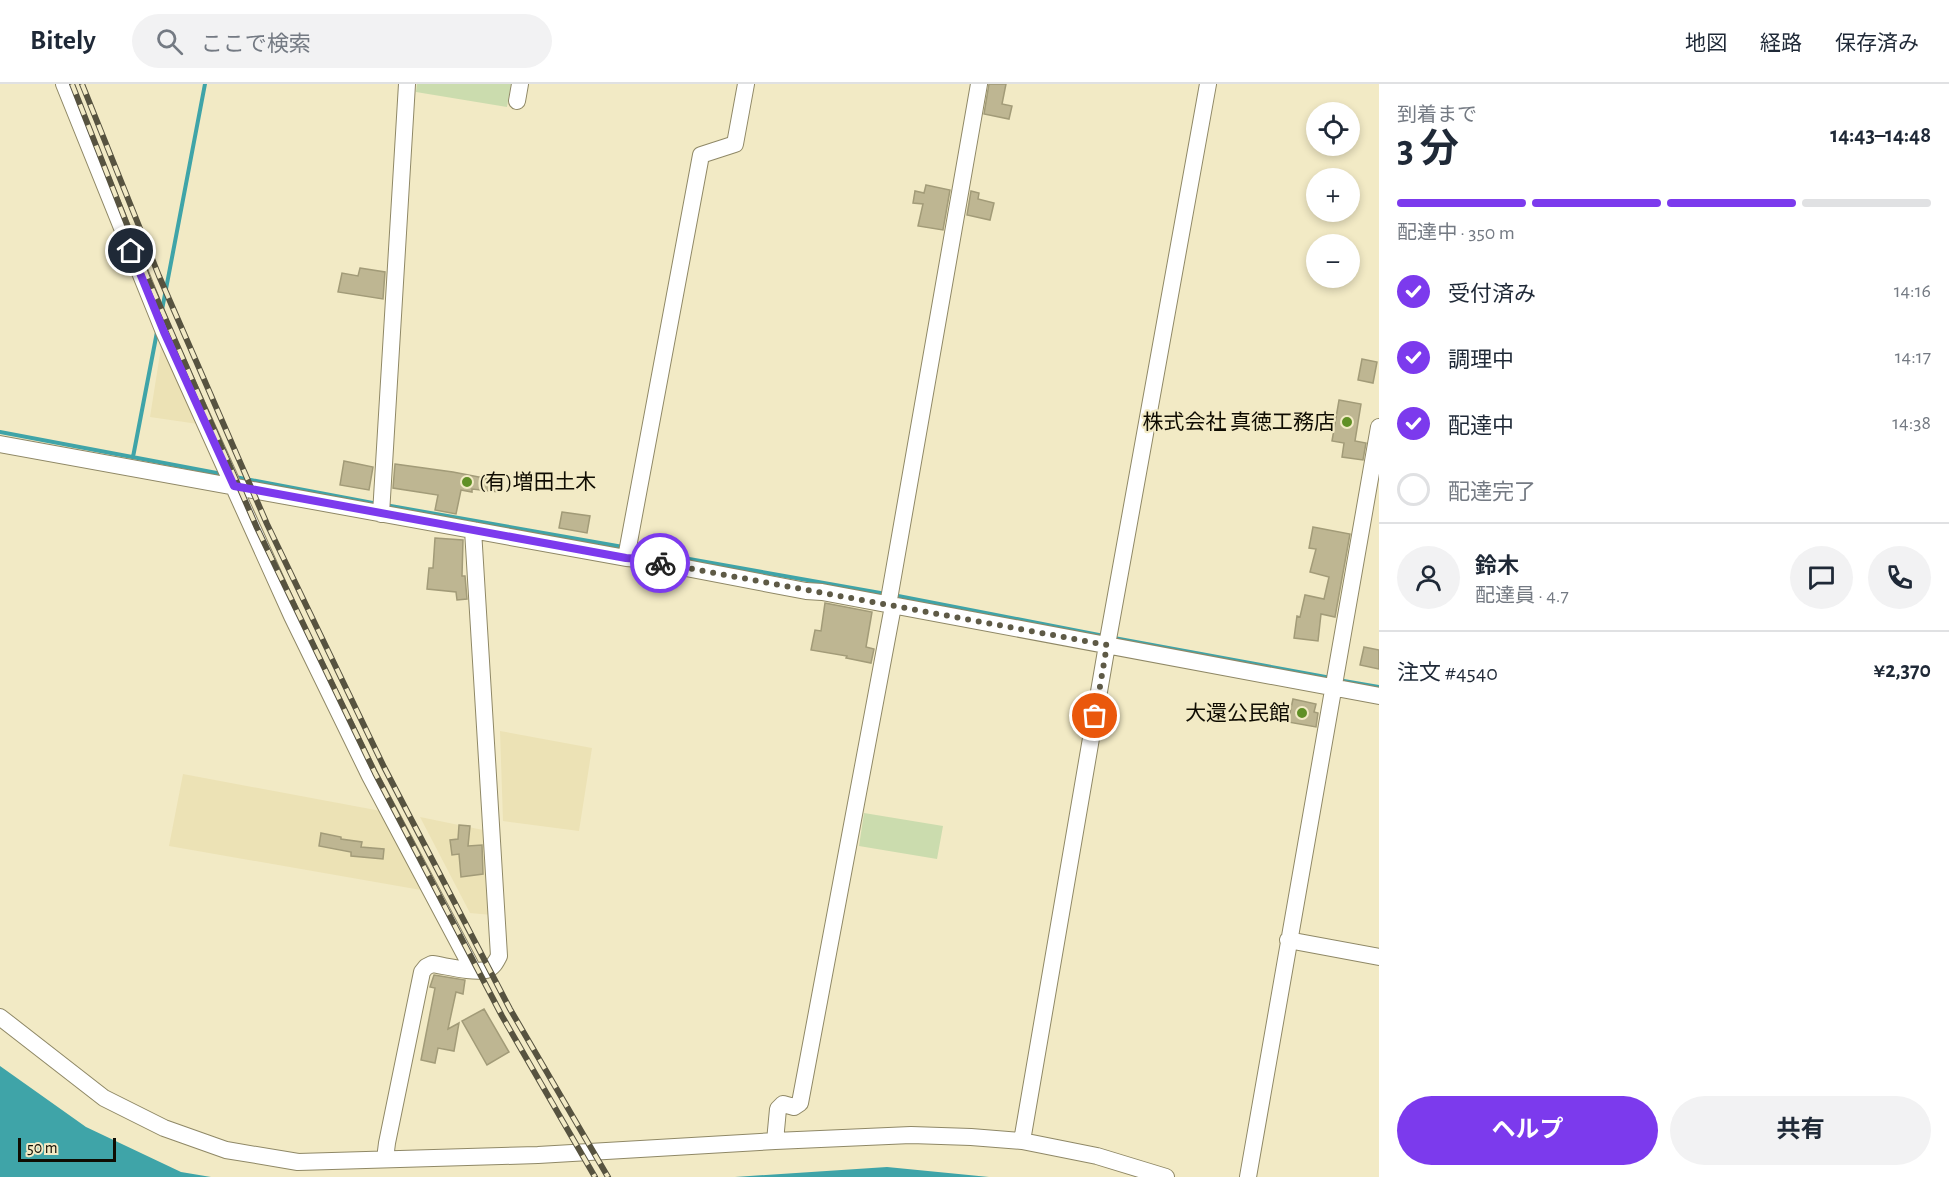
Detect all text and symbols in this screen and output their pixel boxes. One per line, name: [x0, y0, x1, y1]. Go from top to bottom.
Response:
search box: [132, 14, 552, 68]
icon: search: [153, 25, 186, 58]
text: Bitely: [30, 27, 96, 55]
text: ここで検索: [201, 33, 311, 55]
text: 地図: [1685, 33, 1727, 54]
text: 経路: [1760, 33, 1802, 54]
text: 保存済み: [1835, 33, 1919, 54]
map controls: [1306, 102, 1360, 288]
button: locate: [1306, 102, 1360, 156]
text: 到着まで: [1397, 105, 1477, 125]
text: 14:43–14:48: [1830, 124, 1931, 146]
text: 3 分: [1397, 130, 1459, 169]
button: +: [1306, 168, 1360, 222]
text: 配達中 · 350 m: [1397, 223, 1515, 243]
pin: [105, 225, 156, 276]
icon: home: [114, 234, 147, 267]
button: −: [1306, 234, 1360, 288]
icon: check: [1397, 275, 1430, 308]
text: 14:16: [1894, 281, 1931, 301]
text: 受付済み: [1448, 283, 1536, 305]
icon: check: [1397, 341, 1430, 374]
text: 14:17: [1895, 347, 1931, 367]
text: 調理中: [1448, 349, 1514, 371]
icon: check: [1397, 407, 1430, 440]
place label: 株式会社 真徳工務店: [1143, 411, 1335, 433]
text: 14:38: [1892, 413, 1931, 433]
marker: 株式会社 真徳工務店: [1340, 415, 1354, 429]
text: 配達中: [1448, 415, 1514, 437]
place label: (有)増田土木: [479, 471, 596, 493]
marker: (有)増田土木: [460, 475, 474, 489]
text: 配達完了: [1448, 481, 1536, 503]
courier: [630, 533, 690, 593]
button: person: [1397, 546, 1460, 609]
button: chat: [1790, 546, 1853, 609]
button: phone: [1868, 546, 1931, 609]
icon: bike: [644, 547, 677, 580]
text: 鈴木: [1475, 555, 1519, 577]
text: 配達員 · 4.7: [1475, 586, 1569, 606]
text: ¥2,370: [1874, 659, 1931, 681]
text: 注文 #4540: [1397, 662, 1498, 684]
pin: [1069, 690, 1120, 741]
icon: bag: [1078, 699, 1111, 732]
place label: 大還公民館: [1185, 702, 1290, 724]
marker: 大還公民館: [1295, 706, 1309, 720]
button: ヘルプ: [1397, 1096, 1658, 1165]
button: 共有: [1670, 1096, 1931, 1165]
scale bar: [18, 1135, 116, 1162]
text: 50 m: [27, 1140, 58, 1156]

